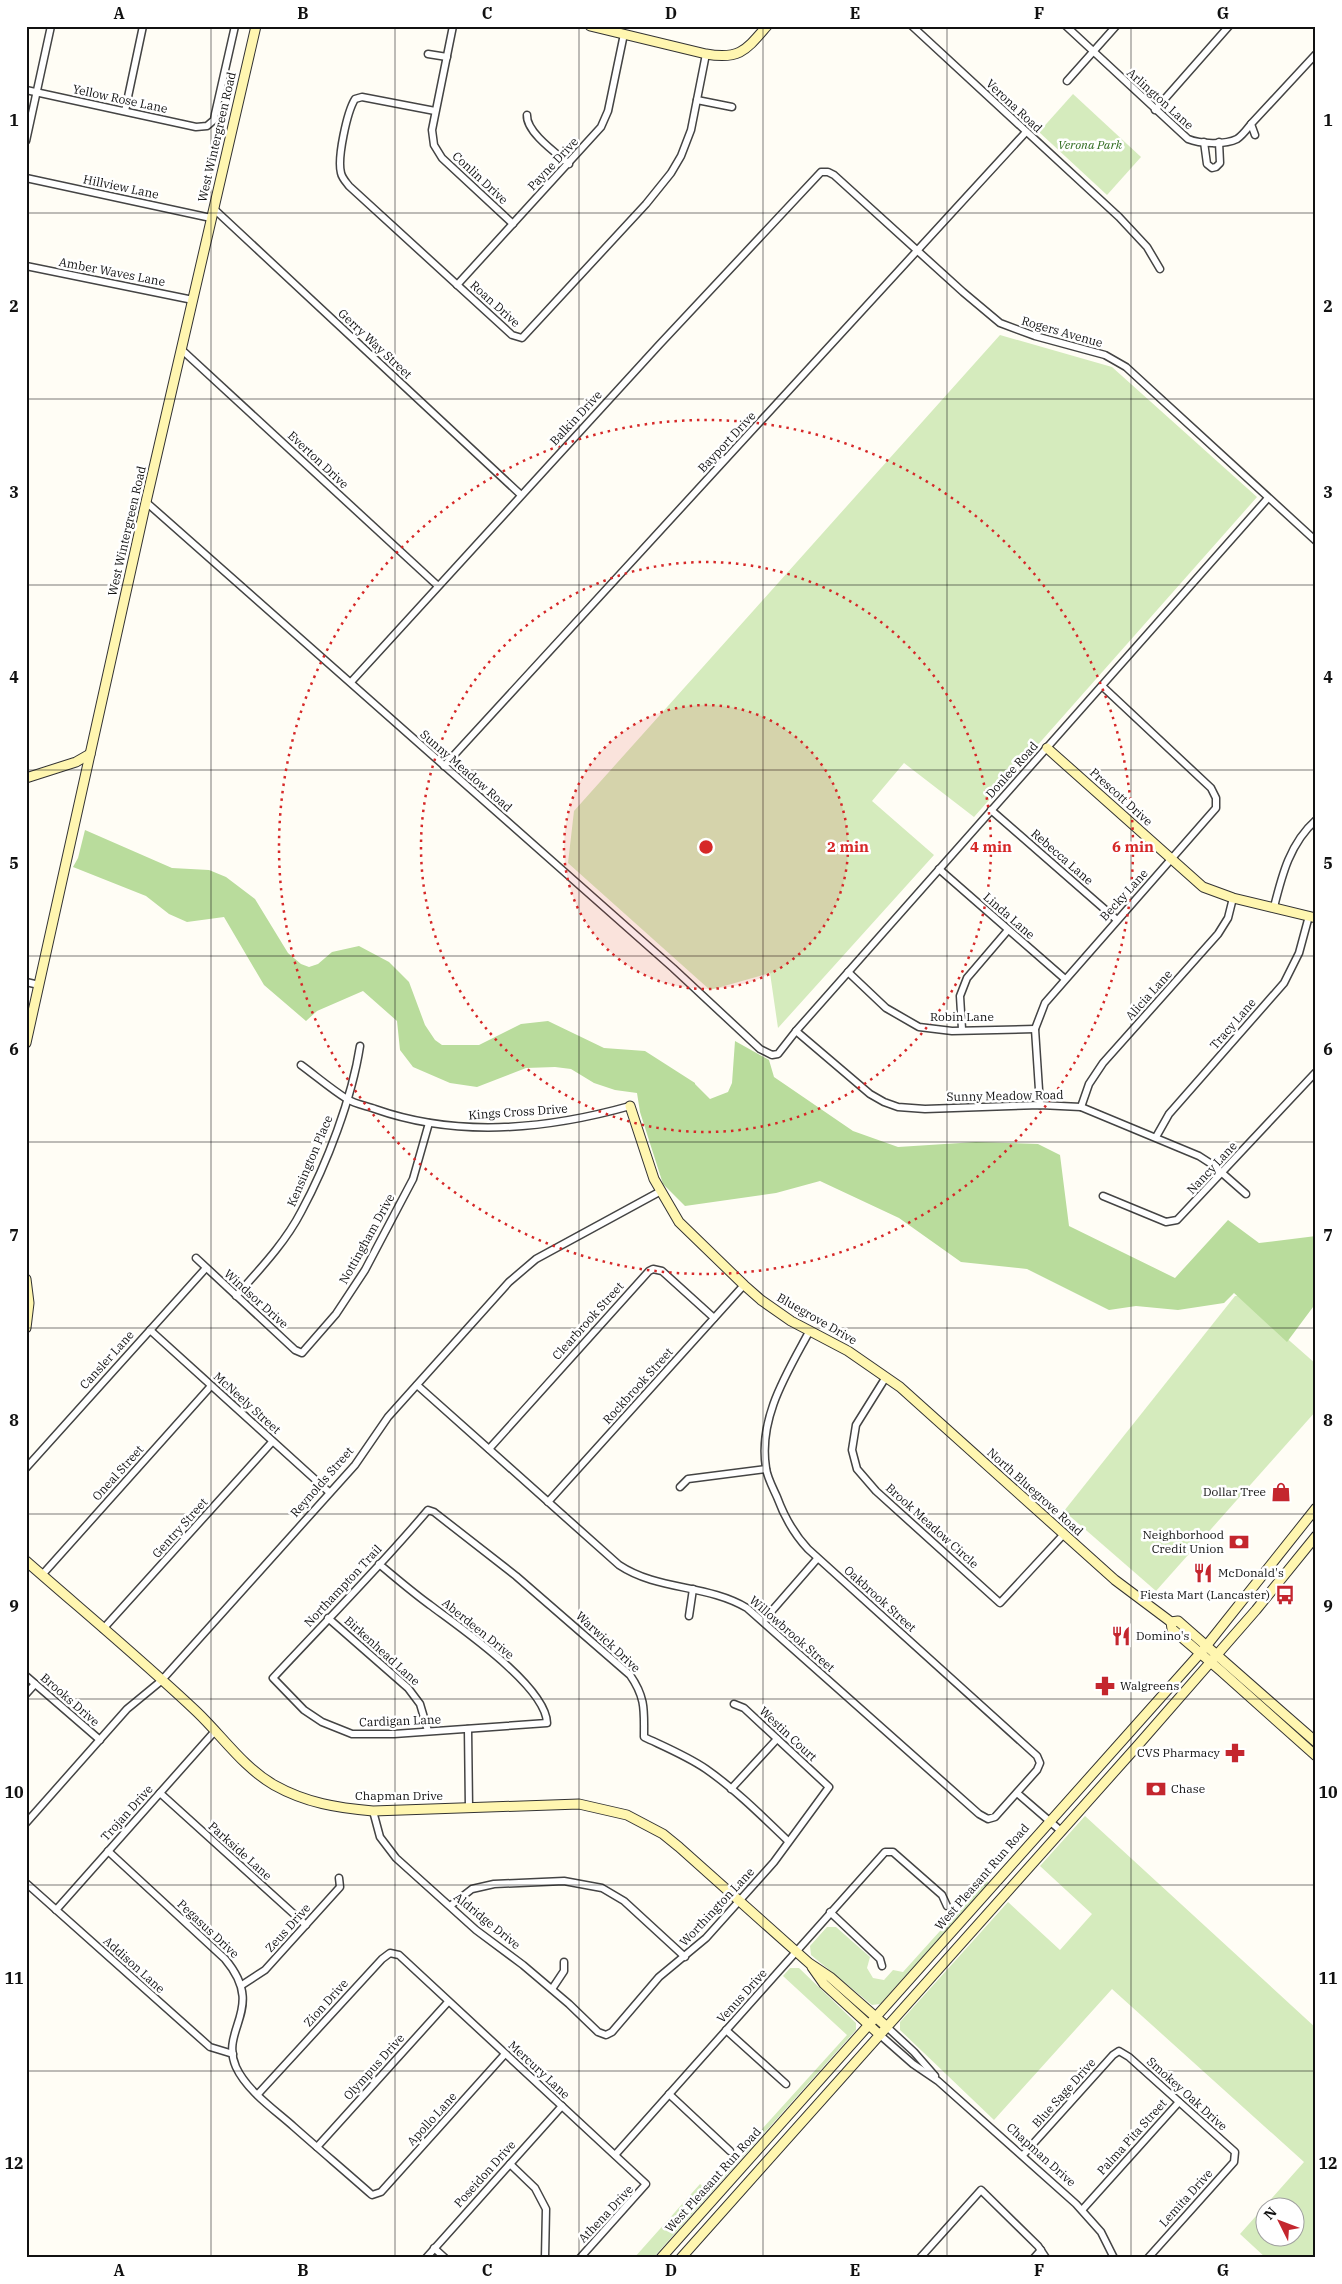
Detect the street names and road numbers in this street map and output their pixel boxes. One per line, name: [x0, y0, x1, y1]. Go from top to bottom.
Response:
street label: Arlington Lane: [1124, 65, 1197, 132]
street label: West Wintergreen Road: [194, 70, 239, 203]
street label: Verona Road: [983, 76, 1046, 135]
street label: Yellow Rose Lane: [71, 81, 169, 116]
street label: Payne Drive: [524, 134, 581, 193]
street label: Conlin Drive: [450, 148, 511, 207]
street label: Hillview Lane: [82, 171, 160, 202]
street label: Amber Waves Lane: [58, 254, 167, 289]
street label: Roan Drive: [467, 277, 523, 330]
street label: Gerry Way Street: [335, 306, 415, 382]
street label: Rogers Avenue: [1020, 313, 1104, 350]
street label: Balkin Drive: [546, 387, 605, 448]
street label: Bayport Drive: [695, 408, 759, 475]
street label: Everton Drive: [285, 428, 352, 492]
street label: West Wintergreen Road: [104, 464, 149, 597]
street label: Sunny Meadow Road: [417, 727, 515, 815]
street label: Donlee Road: [982, 738, 1041, 801]
street label: Prescott Drive: [1087, 765, 1156, 829]
street label: Rebecca Lane: [1028, 826, 1096, 888]
street label: Becky Lane: [1096, 866, 1151, 924]
street label: Linda Lane: [981, 889, 1038, 942]
street label: Alicia Lane: [1122, 966, 1175, 1023]
street label: Tracy Lane: [1206, 995, 1259, 1052]
street label: Robin Lane: [930, 1009, 994, 1024]
street label: Sunny Meadow Road: [946, 1087, 1064, 1104]
street label: Kings Cross Drive: [468, 1101, 568, 1122]
street label: Kensington Place: [284, 1113, 336, 1209]
street label: Nancy Lane: [1183, 1138, 1240, 1197]
street label: Nottingham Drive: [336, 1191, 398, 1287]
street label: Windsor Drive: [221, 1266, 292, 1331]
street label: Clearbrook Street: [549, 1279, 626, 1363]
street label: Bluegrove Drive: [775, 1290, 860, 1348]
street label: Cansler Lane: [76, 1327, 137, 1392]
street label: Rockbrook Street: [599, 1344, 676, 1427]
street label: McNeely Street: [211, 1369, 284, 1437]
street label: Oneal Street: [89, 1442, 146, 1503]
street label: Reynolds Street: [287, 1443, 356, 1520]
street label: North Bluegrove Road: [984, 1445, 1086, 1539]
street label: Brook Meadow Circle: [883, 1480, 982, 1571]
street label: Gentry Street: [149, 1495, 210, 1561]
street label: Northampton Trail: [301, 1541, 385, 1630]
street label: Oakbrook Street: [841, 1562, 919, 1635]
street label: Willowbrook Street: [747, 1593, 838, 1675]
street label: Aberdeen Drive: [439, 1595, 517, 1662]
street label: Warwick Drive: [573, 1608, 644, 1675]
street label: Birkenhead Lane: [341, 1613, 423, 1688]
street label: Brooks Drive: [38, 1670, 103, 1729]
street label: Westin Court: [756, 1703, 820, 1764]
street label: Cardigan Lane: [359, 1712, 441, 1729]
street label: Trojan Drive: [97, 1781, 156, 1844]
street label: Chapman Drive: [355, 1788, 443, 1803]
street label: Parkside Lane: [206, 1818, 275, 1883]
street label: West Pleasant Run Road: [931, 1820, 1032, 1933]
street label: Worthington Lane: [676, 1864, 757, 1949]
street label: Aldridge Drive: [451, 1889, 524, 1952]
street label: Pegasus Drive: [174, 1896, 242, 1961]
street label: Zeus Drive: [262, 1900, 313, 1955]
street label: Addison Lane: [101, 1933, 168, 1996]
street label: Venus Drive: [713, 1965, 770, 2026]
street label: Zion Drive: [300, 1976, 351, 2030]
street label: Olympus Drive: [340, 2031, 407, 2103]
street label: Mercury Lane: [506, 2037, 573, 2102]
street label: Smokey Oak Drive: [1144, 2054, 1231, 2134]
street label: Blue Sage Drive: [1029, 2055, 1099, 2130]
street label: Apollo Lane: [404, 2089, 460, 2149]
street label: Palma Pita Street: [1094, 2096, 1170, 2178]
street label: Chapman Drive: [1004, 2120, 1079, 2190]
street label: West Pleasant Run Road: [662, 2124, 764, 2235]
street label: Poseidon Drive: [451, 2137, 519, 2210]
street label: Lemita Drive: [1156, 2166, 1216, 2230]
street label: Athena Drive: [575, 2182, 636, 2246]

